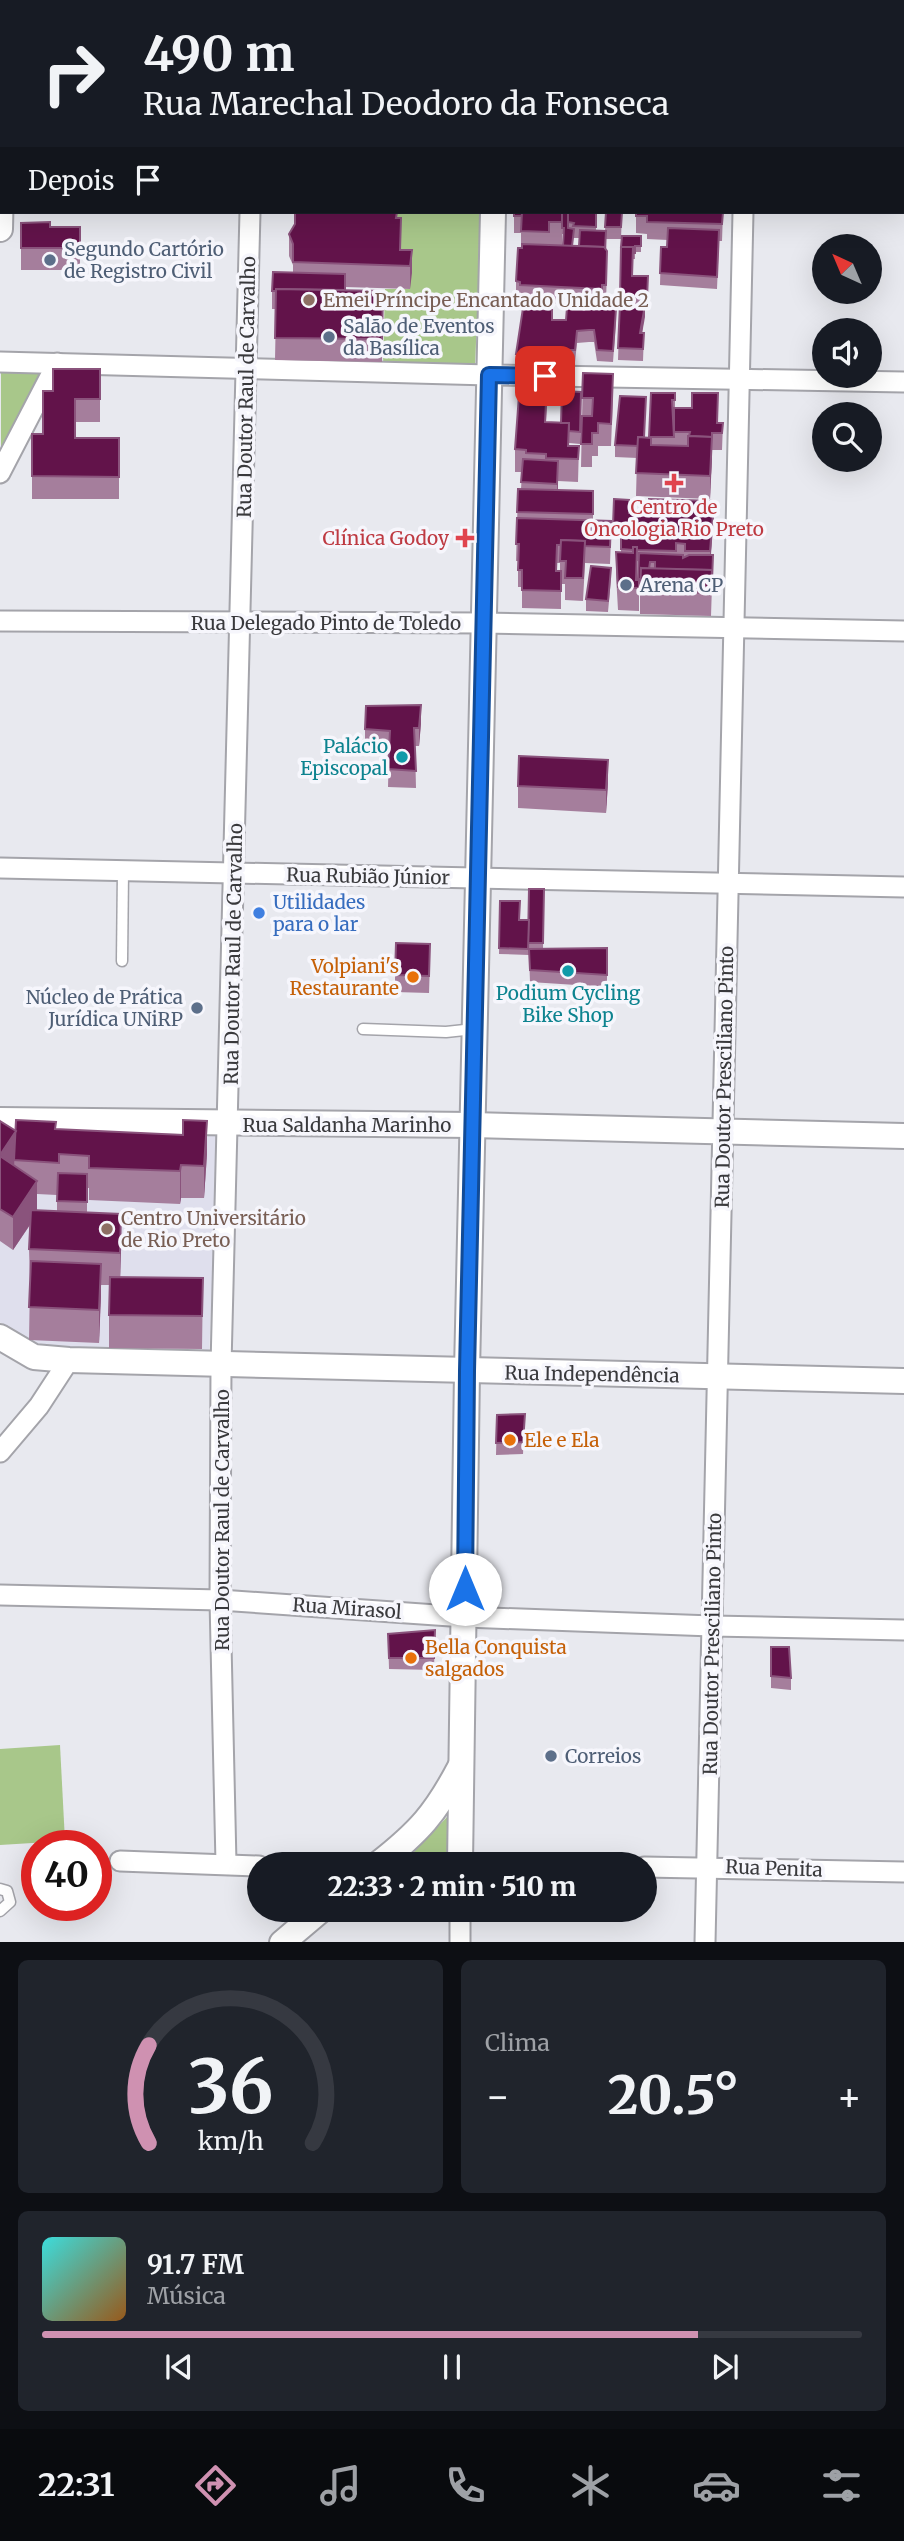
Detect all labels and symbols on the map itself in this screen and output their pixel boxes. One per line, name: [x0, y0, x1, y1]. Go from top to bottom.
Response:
north arrow: [812, 234, 882, 304]
place label: Segundo Cartório de Registro Civil: [64, 237, 224, 283]
marker: Segundo Cartório de Registro Civil: [42, 252, 58, 268]
street label: Rua Doutor Raul de Carvalho: [232, 256, 260, 518]
place label: Emei Príncipe Encantado Unidade 2: [323, 288, 649, 312]
marker: Emei Príncipe Encantado Unidade 2: [301, 292, 317, 308]
place label: Salão de Eventos da Basílica: [343, 314, 495, 360]
marker: Salão de Eventos da Basílica: [321, 329, 337, 345]
pin: [515, 346, 575, 406]
marker: Centro de Oncologia Rio Preto: [664, 473, 684, 493]
place label: Centro de Oncologia Rio Preto: [584, 495, 764, 541]
place label: Clínica Godoy: [322, 526, 449, 550]
marker: Clínica Godoy: [455, 528, 475, 548]
place label: Arena CP: [639, 573, 723, 597]
marker: Arena CP: [618, 577, 634, 593]
street label: Rua Delegado Pinto de Toledo: [191, 611, 461, 635]
place label: Palácio Episcopal: [300, 734, 388, 780]
marker: Palácio Episcopal: [394, 749, 410, 765]
street label: Rua Doutor Raul de Carvalho: [219, 823, 247, 1085]
street label: Rua Rubião Júnior: [286, 863, 451, 889]
place label: Utilidades para o lar: [273, 890, 365, 936]
marker: Utilidades para o lar: [251, 905, 267, 921]
street label: Rua Doutor Presciliano Pinto: [710, 946, 738, 1208]
place label: Volpiani's Restaurante: [289, 954, 399, 1000]
marker: Podium Cycling Bike Shop: [560, 963, 576, 979]
marker: Volpiani's Restaurante: [405, 969, 421, 985]
place label: Podium Cycling Bike Shop: [496, 981, 641, 1027]
place label: Núcleo de Prática Jurídica UNiRP: [26, 985, 183, 1031]
marker: Núcleo de Prática Jurídica UNiRP: [189, 1000, 205, 1016]
street label: Rua Saldanha Marinho: [243, 1113, 451, 1137]
place label: Centro Universitário de Rio Preto: [121, 1206, 306, 1252]
marker: Centro Universitário de Rio Preto: [99, 1221, 115, 1237]
street label: Rua Independência: [504, 1360, 680, 1388]
street label: Rua Doutor Raul de Carvalho: [210, 1389, 234, 1651]
place label: Ele e Ela: [524, 1428, 599, 1452]
marker: Ele e Ela: [502, 1432, 518, 1448]
street label: Rua Doutor Presciliano Pinto: [698, 1513, 726, 1775]
position arrow: [428, 1552, 502, 1626]
street label: Rua Mirasol: [292, 1592, 402, 1624]
place label: Bella Conquista salgados: [425, 1635, 567, 1681]
marker: Bella Conquista salgados: [403, 1650, 419, 1666]
place label: Correios: [565, 1744, 641, 1768]
marker: Correios: [543, 1748, 559, 1764]
speed limit sign: 40: [21, 1830, 112, 1921]
street label: Rua Penita: [725, 1854, 823, 1882]

